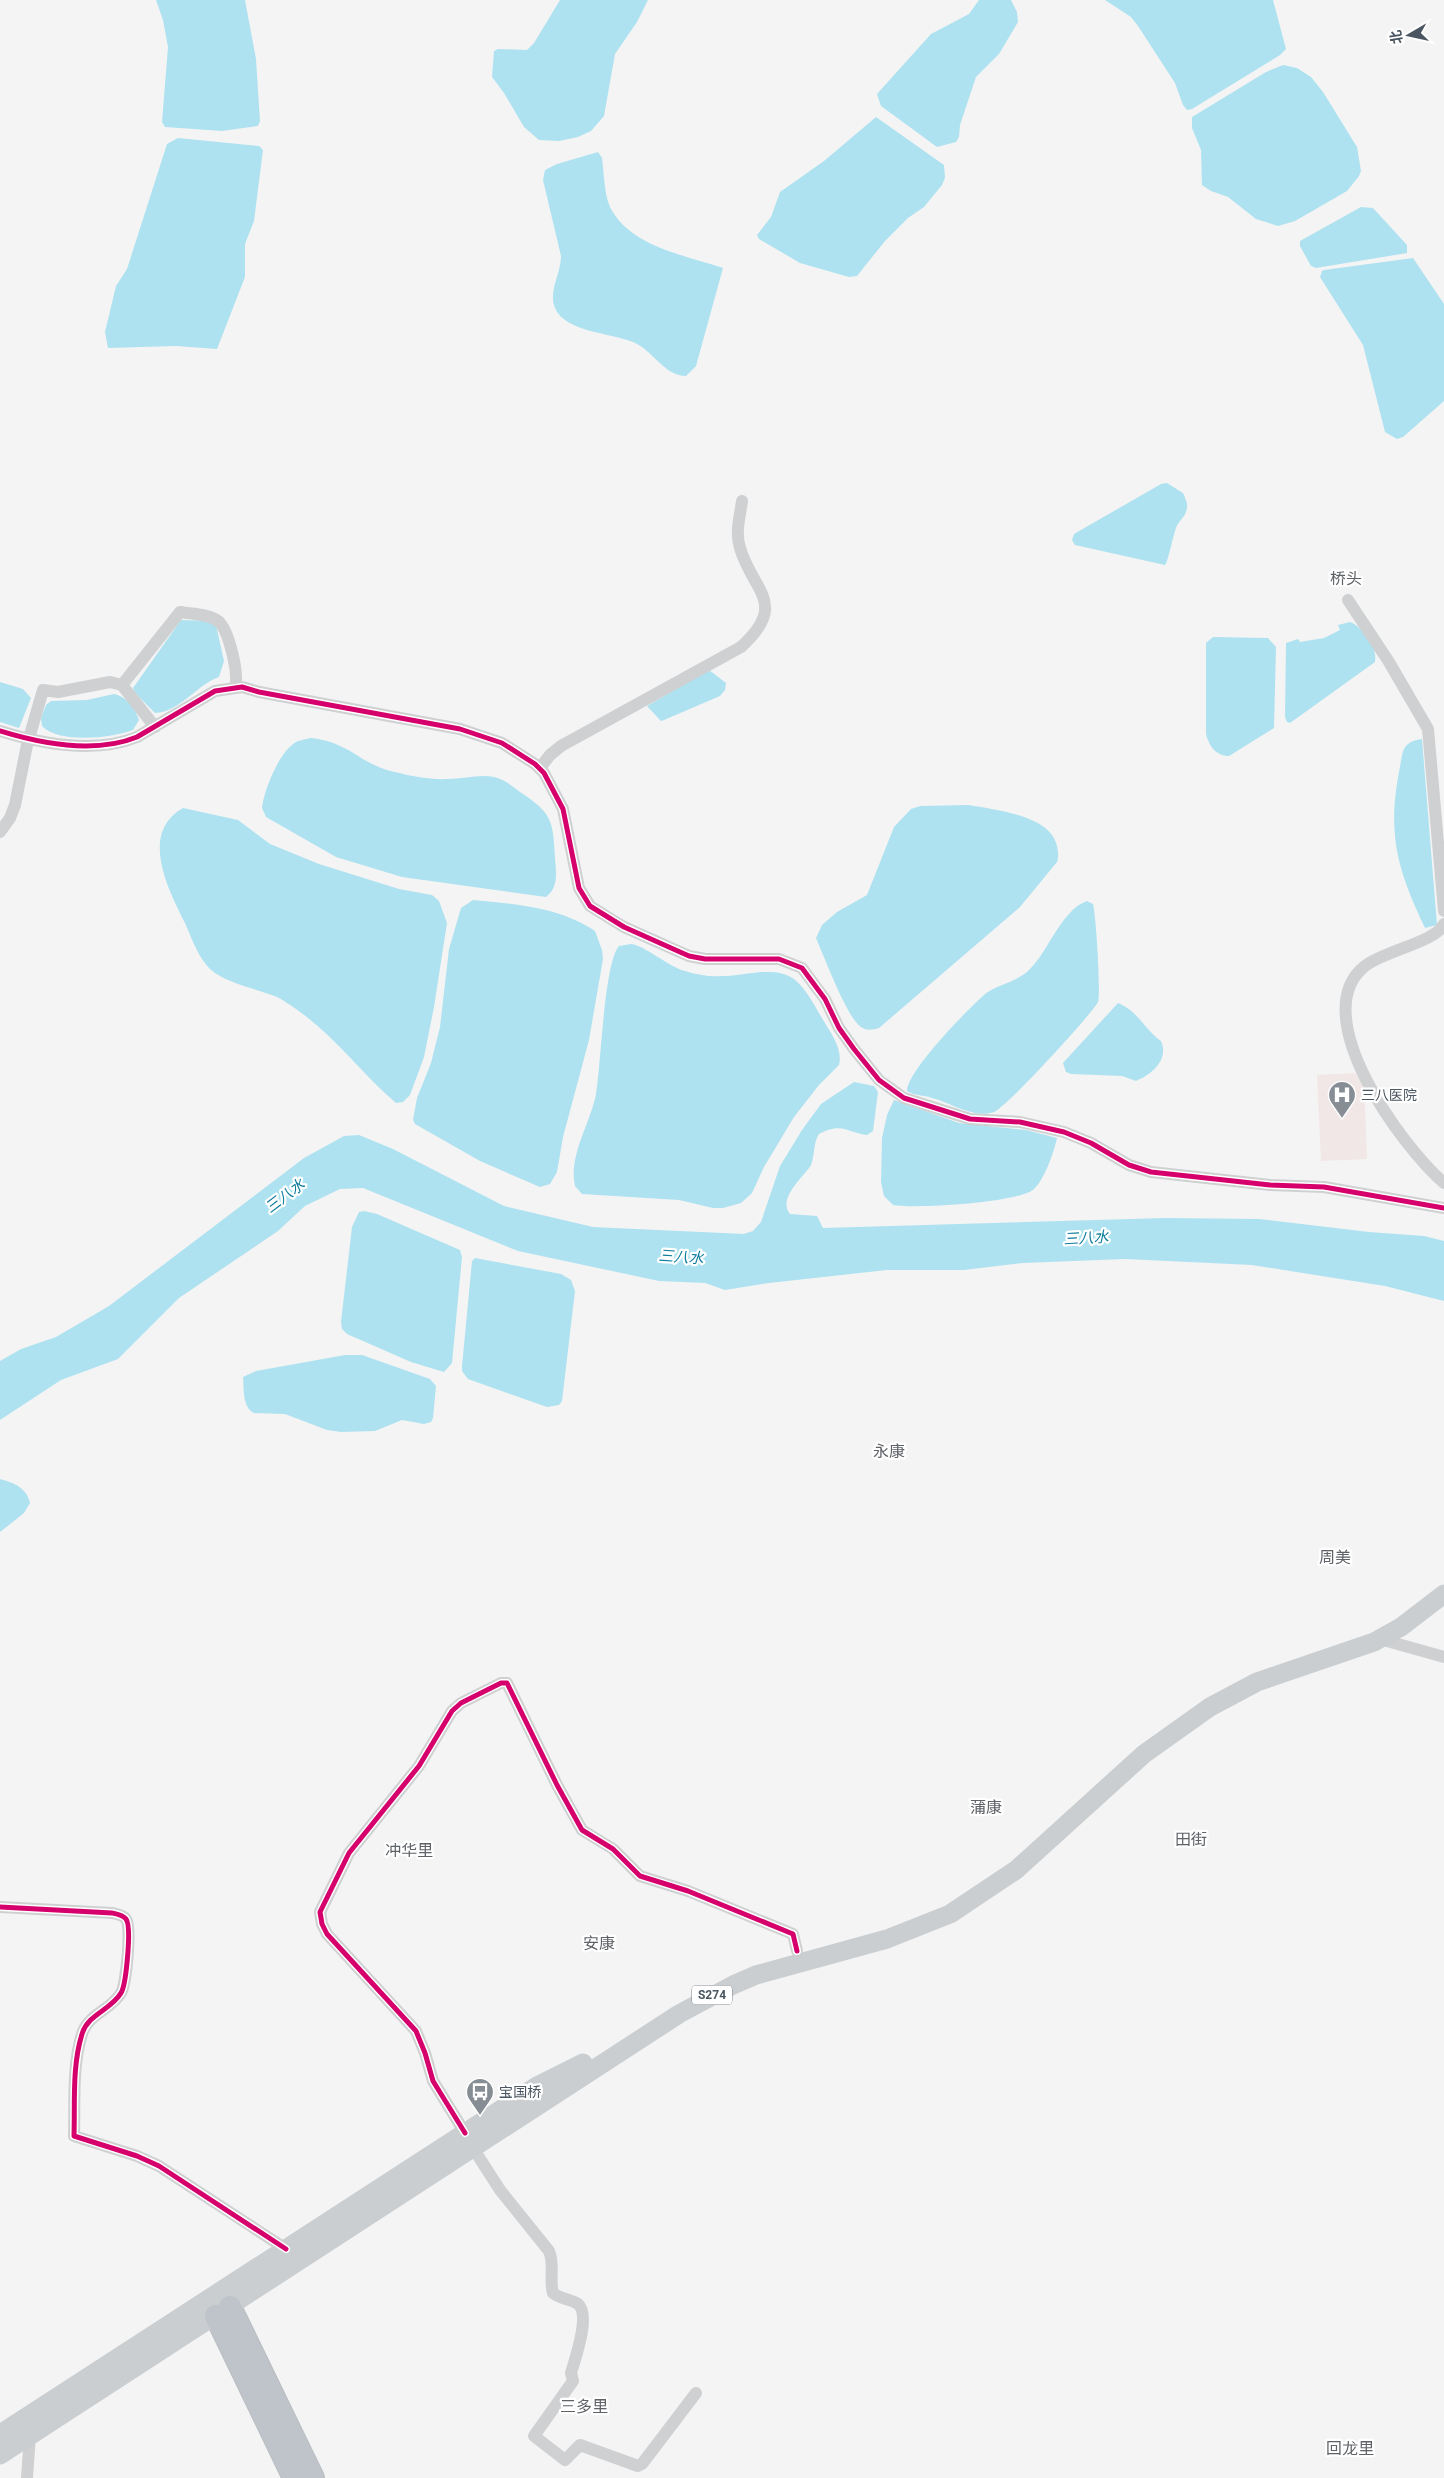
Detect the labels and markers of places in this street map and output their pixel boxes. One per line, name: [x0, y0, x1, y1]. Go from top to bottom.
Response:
hospital icon: 三八医院: [1327, 1080, 1357, 1119]
place label: 三八医院: [1361, 1087, 1417, 1103]
bus stop icon: 宝国桥: [465, 2077, 495, 2116]
place label: 宝国桥: [499, 2084, 541, 2100]

